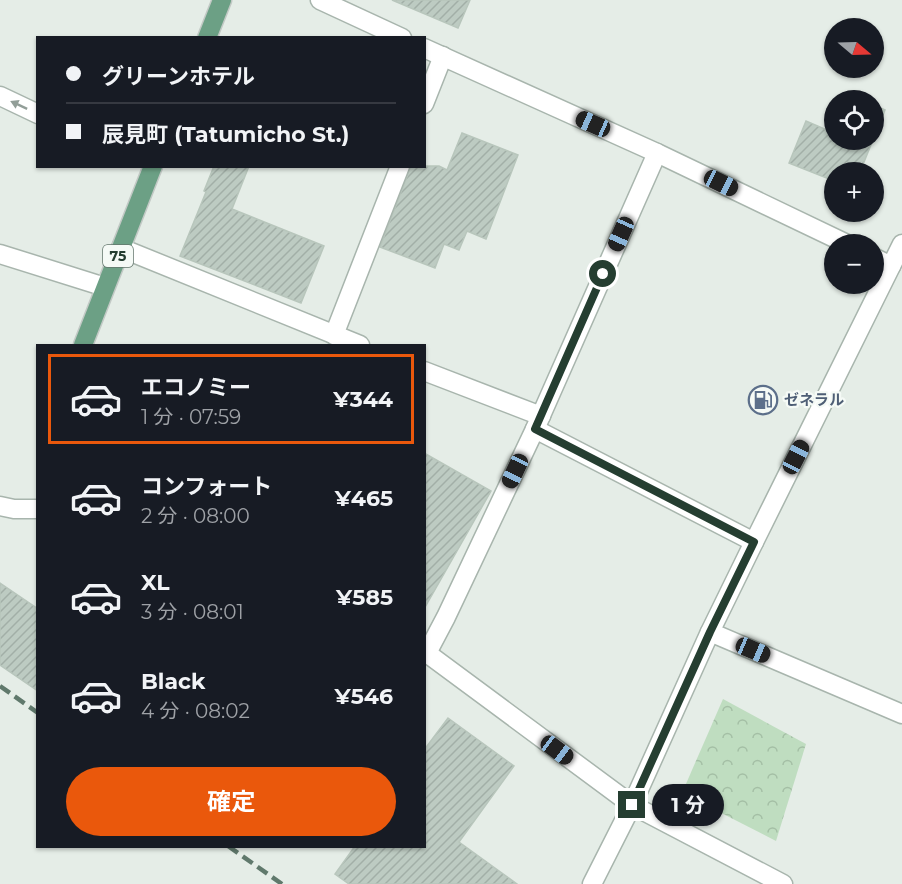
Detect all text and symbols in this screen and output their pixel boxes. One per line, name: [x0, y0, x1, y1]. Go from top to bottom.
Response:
north arrow: [824, 18, 884, 78]
map controls: [824, 18, 884, 294]
text: グリーンホテル: [102, 63, 255, 90]
button: locate: [824, 90, 884, 150]
one-way arrow: [10, 100, 27, 109]
car: [573, 108, 613, 140]
text: 辰見町 (Tatumicho St.): [102, 121, 349, 148]
button: +: [824, 162, 884, 222]
car: [701, 167, 741, 199]
car: [605, 214, 637, 254]
button: −: [824, 234, 884, 294]
road number: 75: [103, 245, 133, 267]
route start: [589, 260, 616, 287]
icon: car: [69, 372, 123, 426]
text: エコノミー: [141, 374, 251, 401]
fuel station icon: ゼネラル: [747, 384, 779, 416]
text: ¥344: [333, 386, 393, 413]
place label: ゼネラル: [784, 390, 844, 409]
text: 1 分 · 07:59: [141, 405, 241, 429]
car: [780, 437, 812, 477]
car: [499, 451, 531, 491]
icon: car: [69, 471, 123, 525]
text: コンフォート: [141, 473, 272, 500]
text: ¥465: [335, 485, 393, 512]
text: 2 分 · 08:00: [141, 504, 250, 528]
text: XL: [141, 569, 170, 596]
icon: car: [69, 570, 123, 624]
text: ¥585: [336, 584, 393, 611]
text: 3 分 · 08:01: [141, 600, 244, 624]
car: [733, 635, 773, 665]
text: Black: [141, 668, 205, 695]
icon: car: [69, 669, 123, 723]
text: ¥546: [335, 683, 393, 710]
text: 4 分 · 08:02: [141, 699, 250, 723]
car: [537, 732, 577, 768]
button: 確定: [66, 767, 396, 836]
callout: 1 分: [653, 784, 725, 826]
route end: [618, 791, 645, 818]
text: 1 分: [671, 793, 705, 817]

